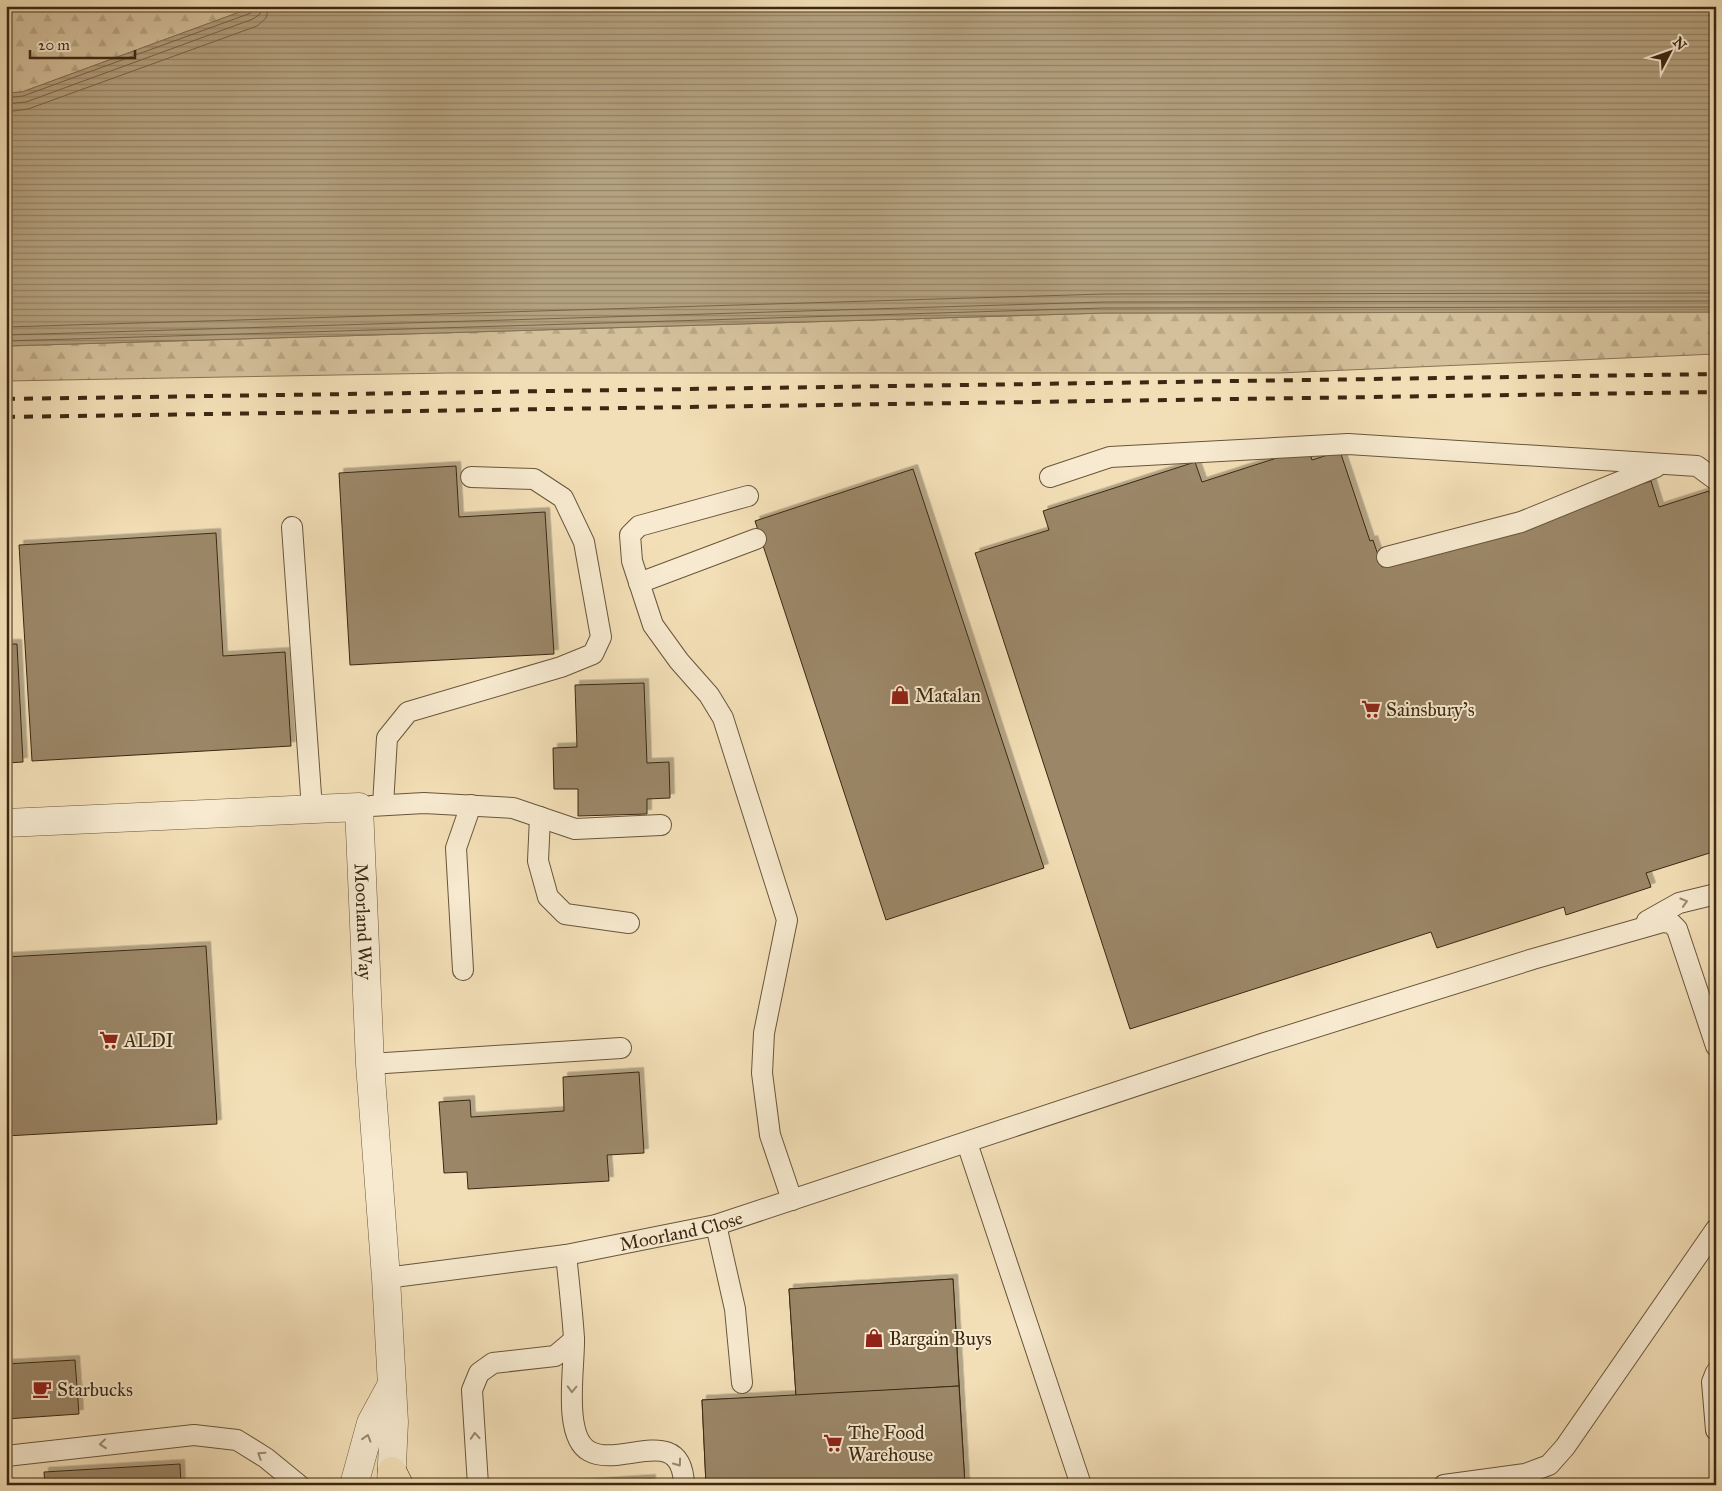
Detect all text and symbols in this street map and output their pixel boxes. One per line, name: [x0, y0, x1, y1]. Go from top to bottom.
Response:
scale bar: [30, 28, 135, 60]
north arrow: [1644, 28, 1694, 78]
text: N: [1669, 34, 1690, 54]
text: 20 m: [38, 36, 70, 54]
shop icon: Matalan: [889, 684, 911, 706]
place label: Matalan: [915, 684, 981, 707]
supermarket icon: Sainsbury's: [1360, 698, 1382, 720]
place label: Sainsbury's: [1386, 698, 1475, 721]
street label: Moorland Way: [349, 863, 377, 981]
one-way arrow: [1679, 898, 1688, 908]
supermarket icon: ALDI: [98, 1029, 120, 1051]
place label: ALDI: [123, 1029, 174, 1052]
street label: Moorland Close: [618, 1206, 746, 1256]
shop icon: Bargain Buys: [863, 1327, 885, 1349]
place label: Bargain Buys: [889, 1327, 992, 1351]
cafe icon: Starbucks: [31, 1378, 53, 1400]
place label: Starbucks: [57, 1378, 133, 1401]
one-way arrow: [567, 1386, 577, 1393]
place label: The Food Warehouse: [848, 1421, 933, 1466]
one-way arrow: [470, 1432, 481, 1440]
supermarket icon: The Food Warehouse: [822, 1432, 844, 1454]
one-way arrow: [361, 1434, 371, 1442]
one-way arrow: [99, 1438, 107, 1449]
one-way arrow: [257, 1452, 267, 1461]
one-way arrow: [672, 1457, 681, 1467]

